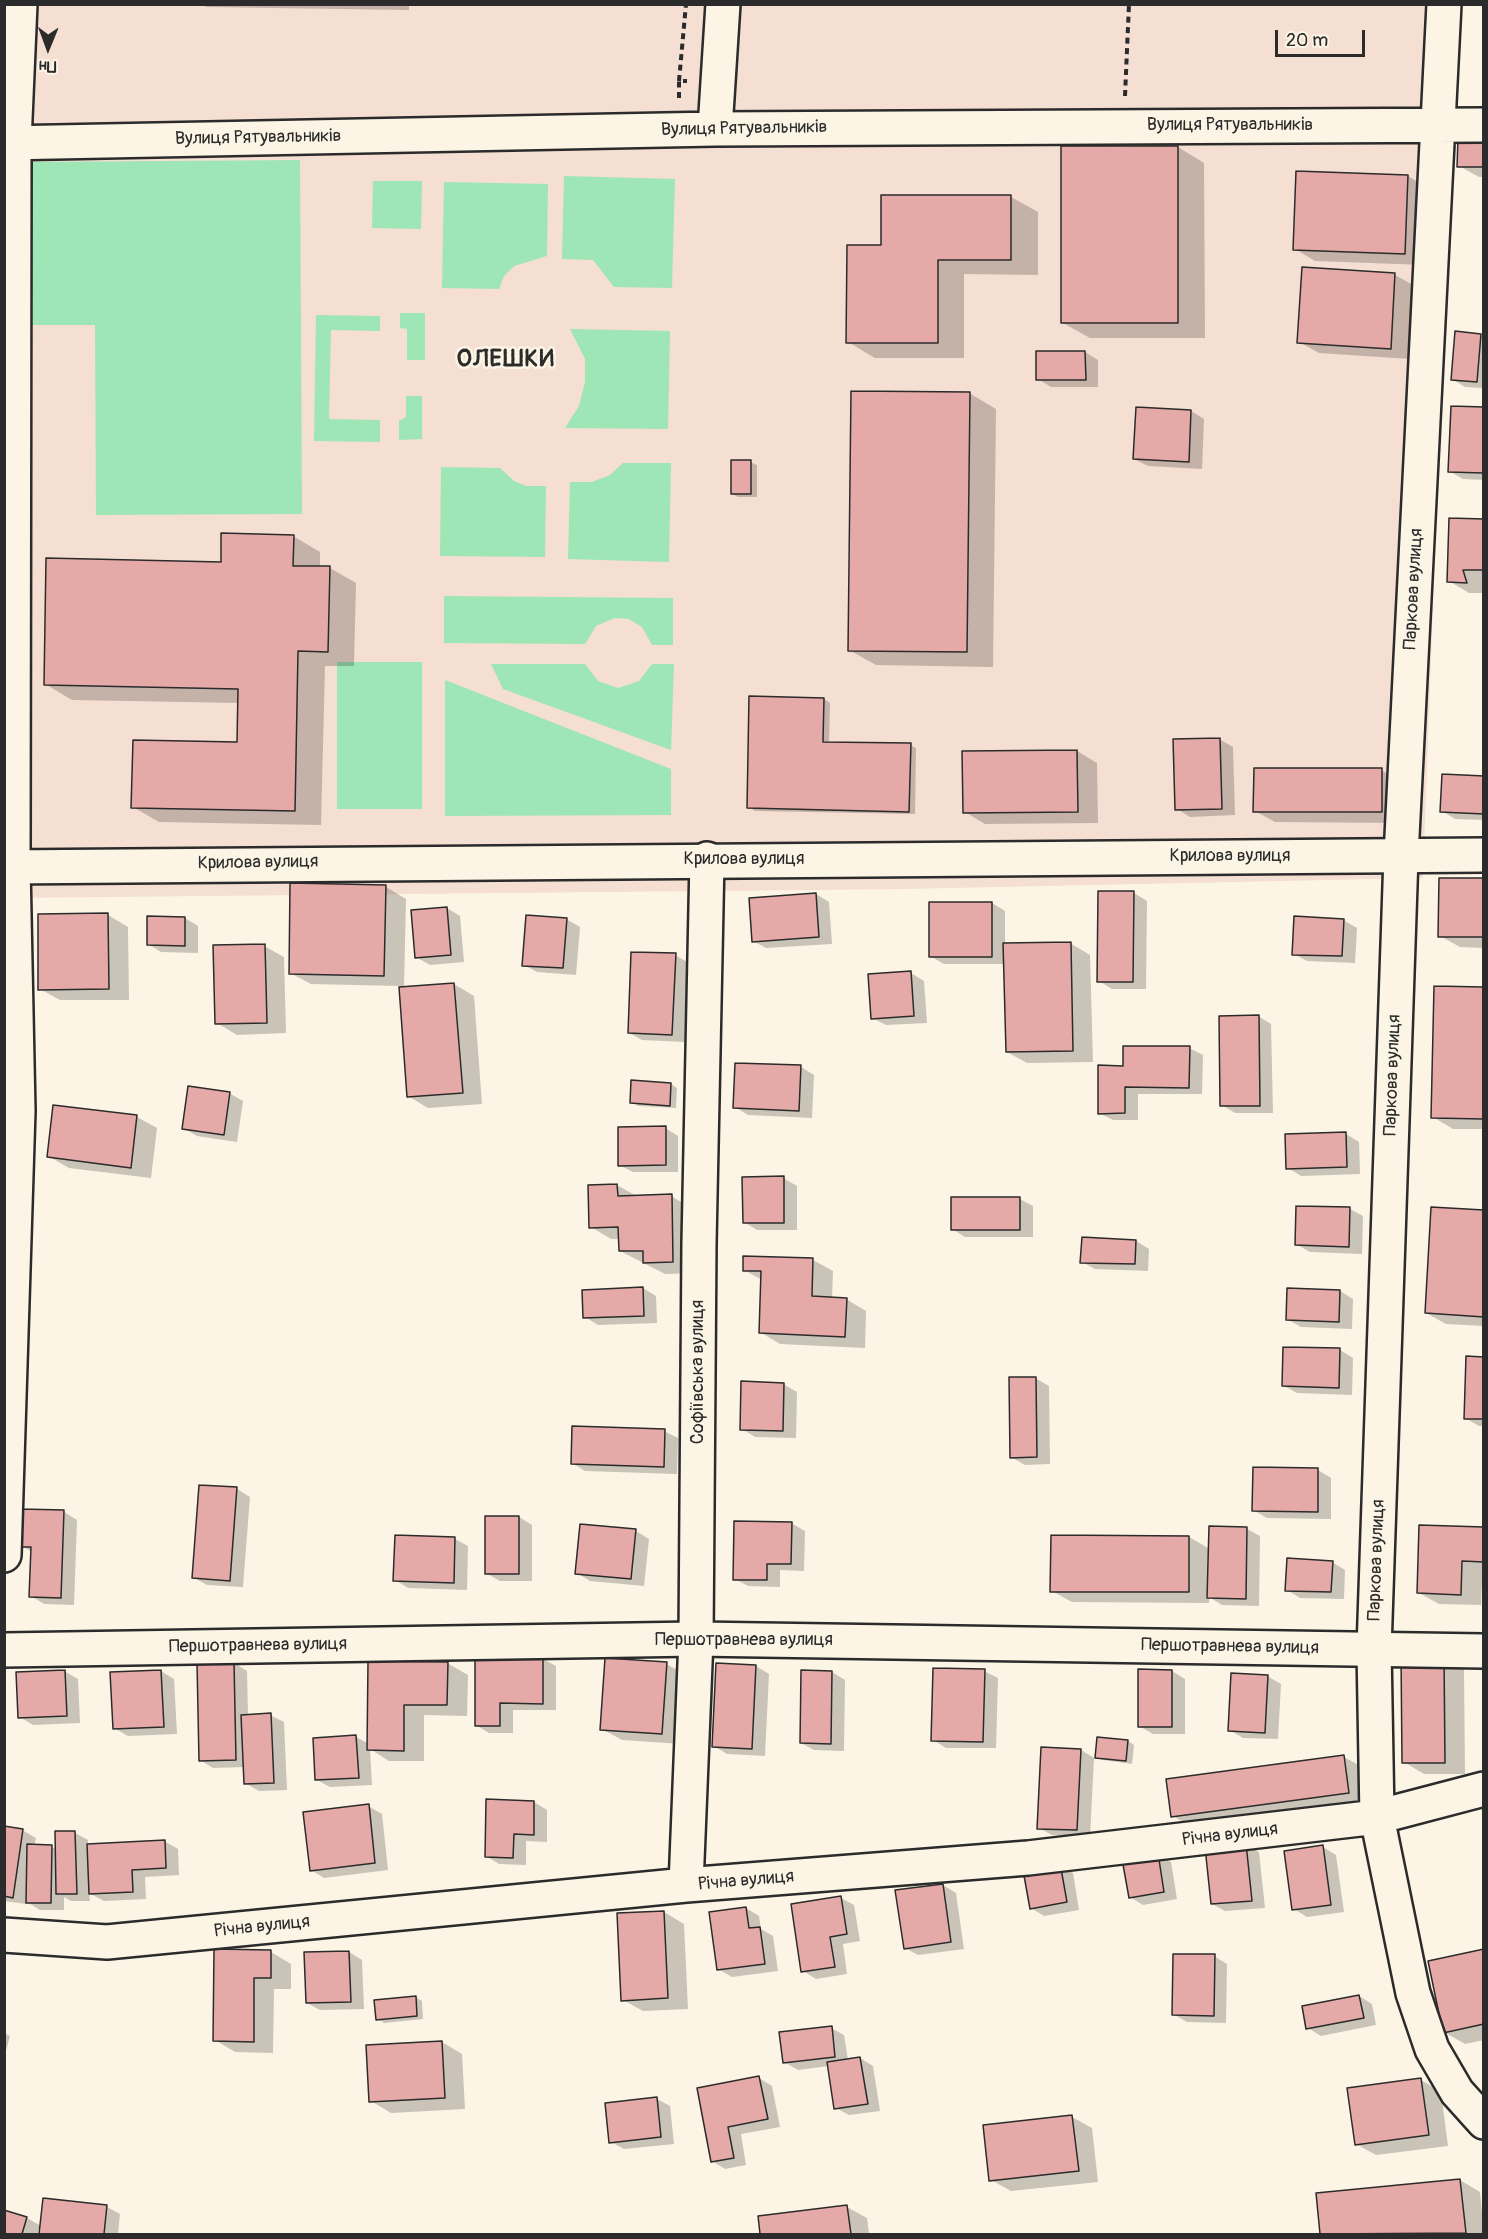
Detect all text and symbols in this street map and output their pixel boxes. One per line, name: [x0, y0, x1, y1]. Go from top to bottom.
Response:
north arrow: [18, 18, 78, 78]
scale bar: [1278, 18, 1368, 56]
text: 20 m: [1286, 29, 1328, 52]
text: Пн: [39, 56, 57, 76]
street label: Вулиця Рятувальників: [1147, 114, 1313, 136]
street label: Вулиця Рятувальників: [661, 117, 827, 141]
street label: Вулиця Рятувальників: [175, 126, 341, 150]
district label: ОЛЕШКИ: [457, 346, 555, 374]
street label: Паркова вулиця: [1400, 528, 1428, 650]
street label: Крилова вулиця: [1170, 845, 1290, 867]
street label: Крилова вулиця: [684, 848, 804, 870]
street label: Крилова вулиця: [197, 851, 319, 875]
street label: Паркова вулиця: [1380, 1014, 1406, 1136]
street label: Софіївська вулиця: [687, 1300, 709, 1444]
street label: Паркова вулиця: [1364, 1499, 1390, 1621]
street label: Першотравнева вулиця: [655, 1629, 833, 1651]
street label: Першотравнева вулиця: [169, 1634, 347, 1658]
street label: Першотравнева вулиця: [1141, 1635, 1319, 1659]
street label: Річна вулиця: [1181, 1818, 1279, 1852]
street label: Річна вулиця: [697, 1866, 795, 1896]
street label: Річна вулиця: [213, 1911, 311, 1943]

